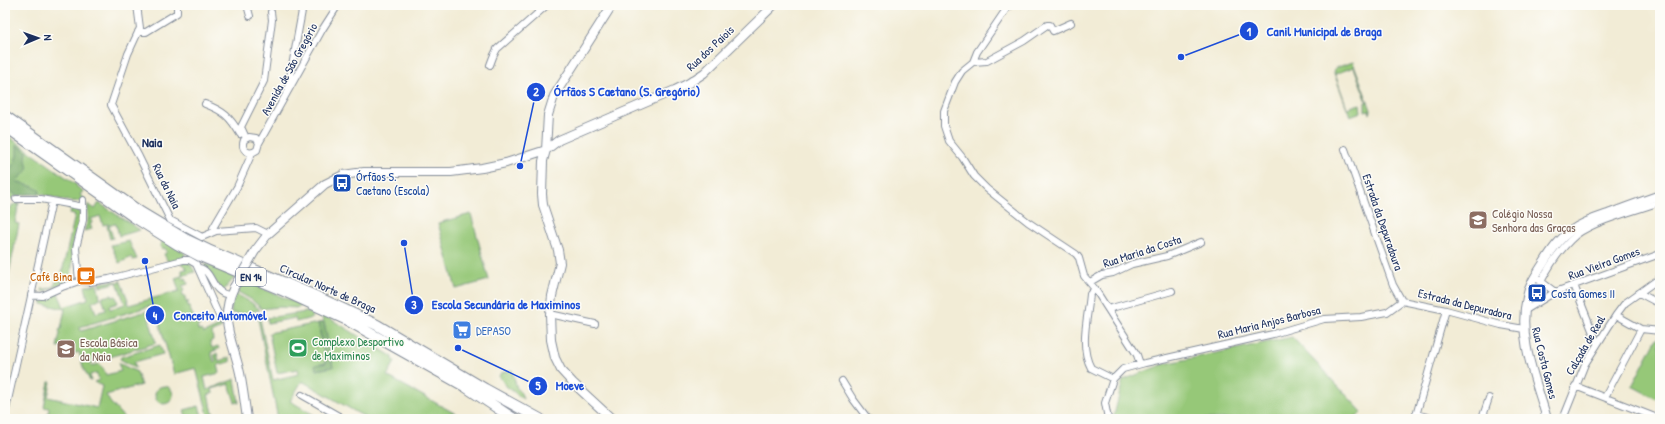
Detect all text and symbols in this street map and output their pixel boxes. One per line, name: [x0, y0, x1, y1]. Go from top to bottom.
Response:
north arrow: [18, 18, 58, 58]
callout: Canil Municipal de Braga: [1239, 19, 1390, 44]
street label: Avenida de São Gregório: [257, 20, 322, 118]
street label: Rua dos Paiois: [682, 21, 738, 75]
text: Canil Municipal de Braga: [1266, 22, 1382, 41]
text: 1: [1247, 23, 1252, 40]
text: N: [41, 34, 55, 41]
callout: Órfãos S Caetano (S. Gregório): [526, 79, 708, 104]
text: Órfãos S Caetano (S. Gregório): [554, 82, 701, 101]
text: 2: [533, 83, 539, 100]
district label: Naia: [142, 133, 163, 151]
street label: Rua da Naia: [149, 161, 185, 212]
place label: Órfãos S. Caetano (Escola): [356, 168, 430, 199]
street label: Estrada da Depuradoura: [1359, 171, 1408, 273]
bus stop icon: Órfãos S. Caetano (Escola): [331, 172, 353, 194]
place label: Colégio Nossa Senhora das Graças: [1492, 205, 1576, 236]
school or university icon: Colégio Nossa Senhora das Graças: [1467, 209, 1489, 231]
street label: Rua Maria da Costa: [1101, 230, 1184, 272]
street label: Rua Vieira Gomes: [1566, 242, 1642, 284]
street label: Circular Norte de Braga: [277, 259, 379, 317]
cafe icon: Café Bina: [75, 265, 97, 287]
place label: Café Bina: [30, 268, 72, 285]
road number: EN 14: [236, 268, 266, 286]
bus stop icon: Costa Gomes II: [1526, 282, 1548, 304]
street label: Estrada da Depuradora: [1416, 284, 1514, 324]
place label: Costa Gomes II: [1551, 285, 1615, 302]
callout: Escola Secundária de Maximinos: [404, 292, 589, 317]
text: Escola Secundária de Maximinos: [432, 295, 580, 313]
text: 3: [411, 296, 417, 313]
street label: Rua Maria Anjos Barbosa: [1216, 301, 1322, 343]
callout: Conceito Automóvel: [145, 303, 274, 328]
text: Conceito Automóvel: [173, 306, 267, 324]
text: 4: [153, 307, 158, 324]
street label: Calçada de Real: [1561, 311, 1609, 378]
supermarket icon: DEPASO: [451, 319, 473, 341]
place label: DEPASO: [476, 322, 511, 339]
street label: Rua Costa Gomes: [1528, 325, 1562, 401]
place label: Complexo Desportivo de Maximinos: [312, 333, 404, 364]
place label: Escola Básica da Naia: [80, 334, 138, 365]
sports icon: Complexo Desportivo de Maximinos: [287, 337, 309, 359]
school or university icon: Escola Básica da Naia: [55, 338, 77, 360]
callout: Moeve: [528, 373, 592, 398]
text: Moeve: [556, 376, 585, 394]
text: 5: [535, 377, 541, 394]

